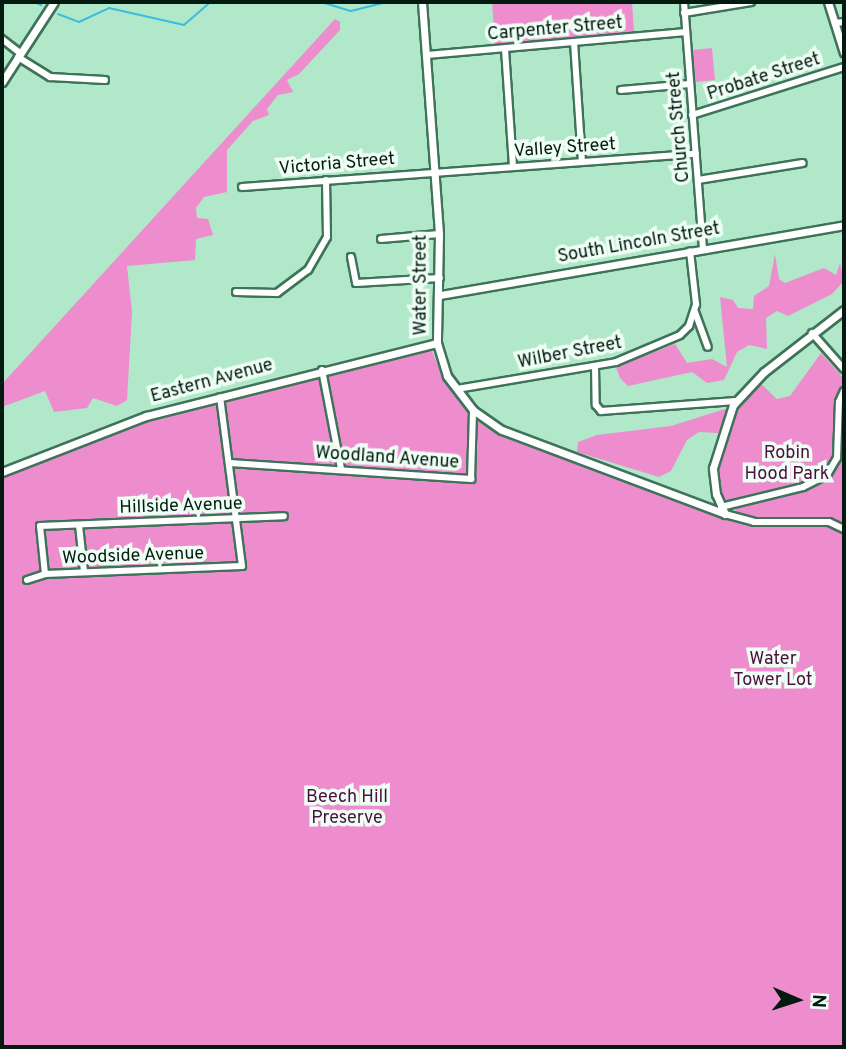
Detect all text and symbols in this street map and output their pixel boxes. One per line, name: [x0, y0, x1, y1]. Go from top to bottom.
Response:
street label: Carpenter Street: [486, 13, 624, 47]
street label: Probate Street: [705, 50, 823, 106]
street label: Church Street: [664, 71, 696, 183]
street label: Valley Street: [513, 135, 617, 163]
street label: Victoria Street: [278, 149, 396, 181]
street label: South Lincoln Street: [556, 219, 722, 269]
street label: Water Street: [411, 234, 433, 336]
street label: Wilber Street: [516, 333, 624, 375]
street label: Eastern Avenue: [148, 355, 276, 409]
street label: Woodland Avenue: [314, 443, 460, 475]
park label: Robin Hood Park: [745, 444, 829, 486]
street label: Hillside Avenue: [119, 494, 243, 520]
street label: Woodside Avenue: [61, 544, 205, 570]
park label: Water Tower Lot: [733, 650, 813, 692]
park label: Beech Hill Preserve: [306, 788, 388, 830]
north arrow: [762, 965, 832, 1035]
text: N: [806, 994, 830, 1009]

